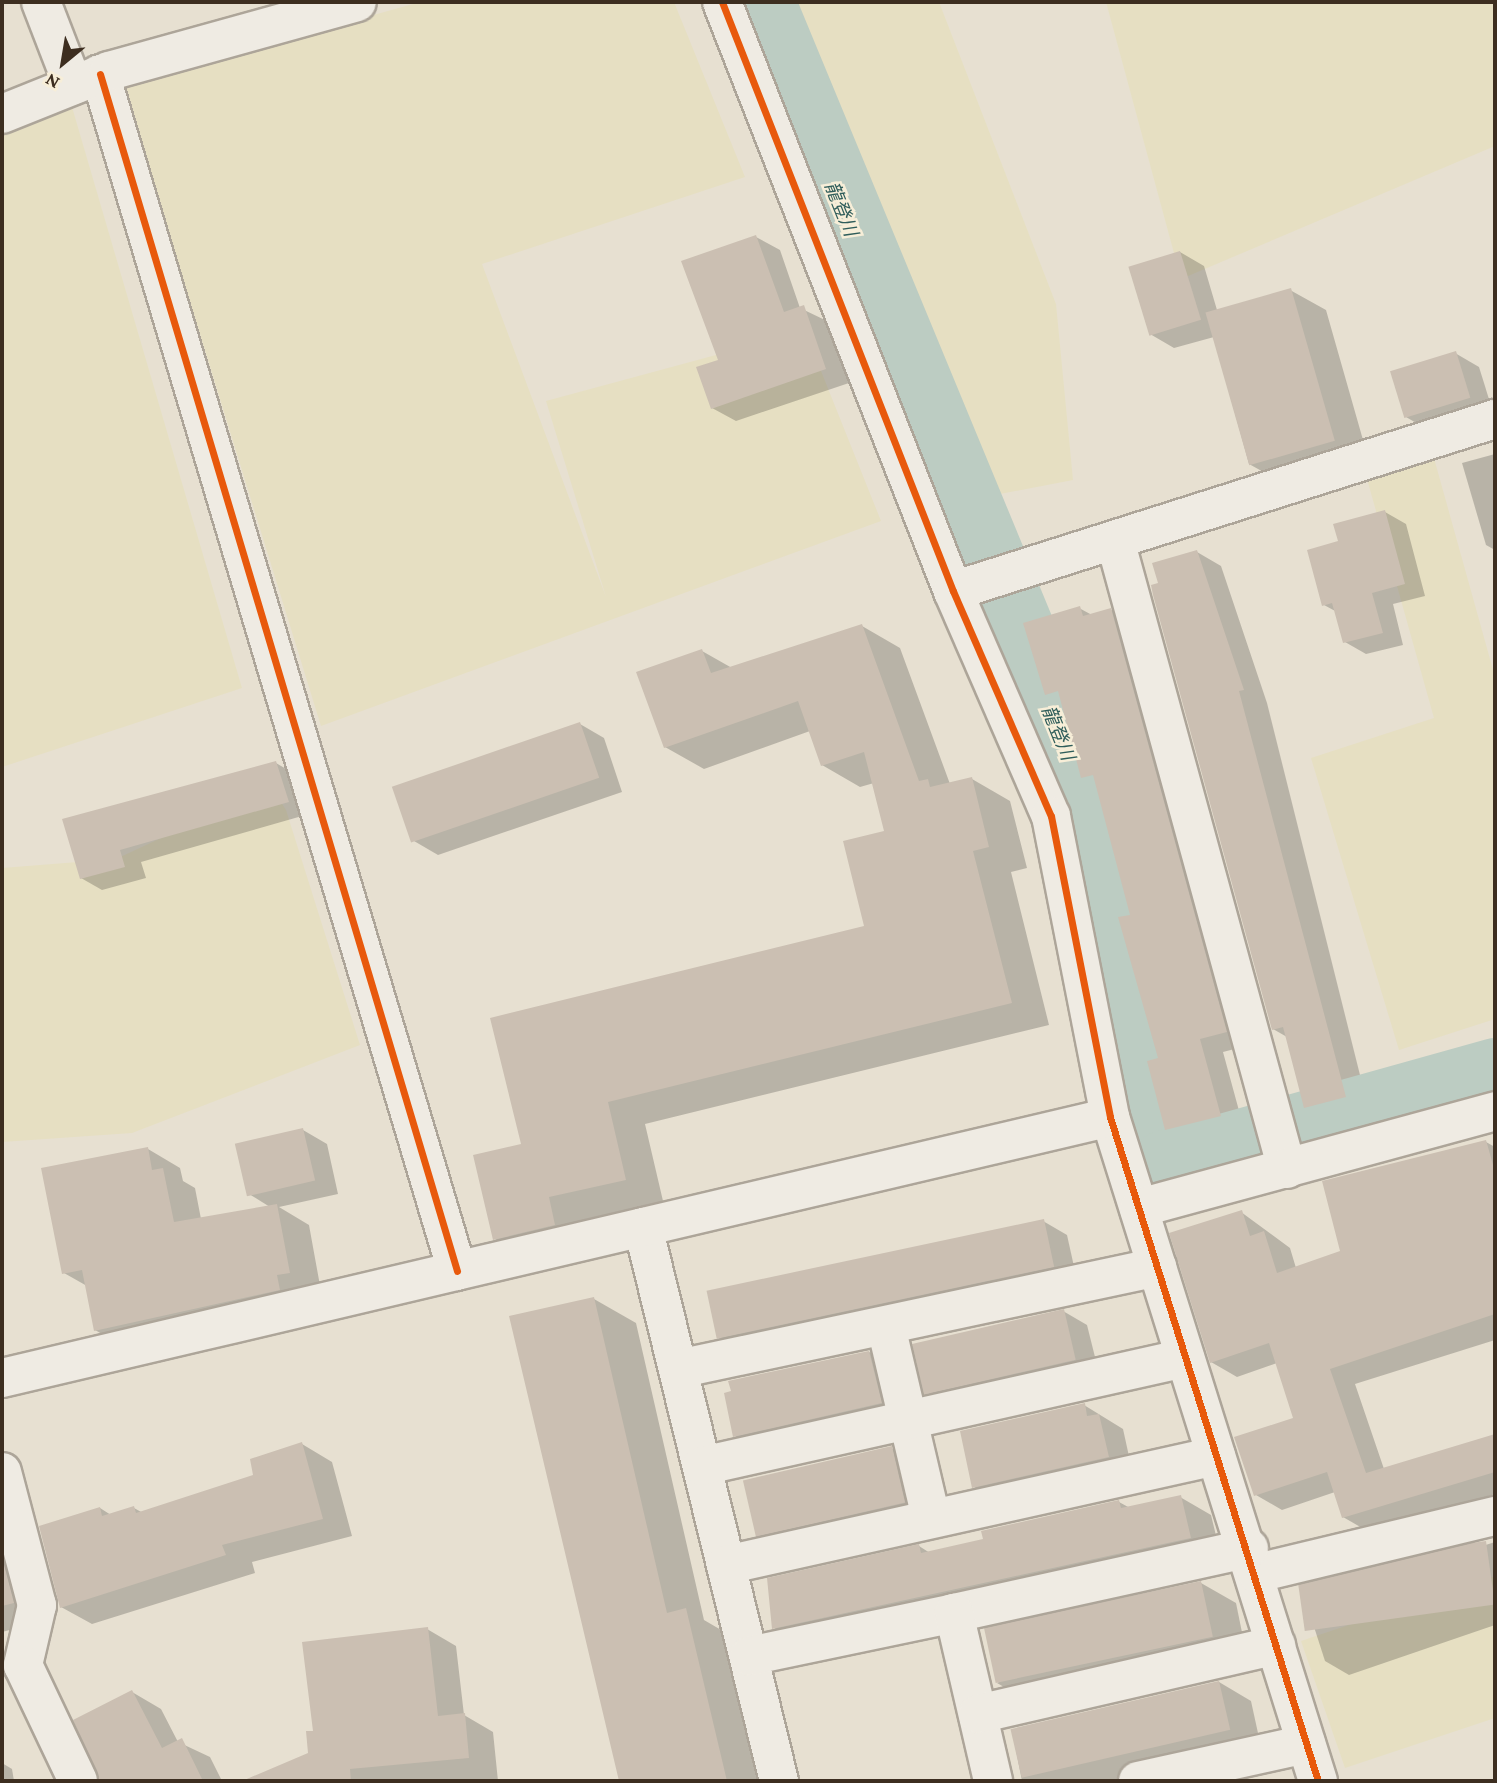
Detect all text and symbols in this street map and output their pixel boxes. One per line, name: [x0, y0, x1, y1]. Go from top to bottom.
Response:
north arrow: [28, 28, 98, 98]
text: N: [41, 69, 63, 94]
water label: 龍登川: [820, 178, 862, 240]
water label: 龍登川: [1037, 702, 1079, 764]

